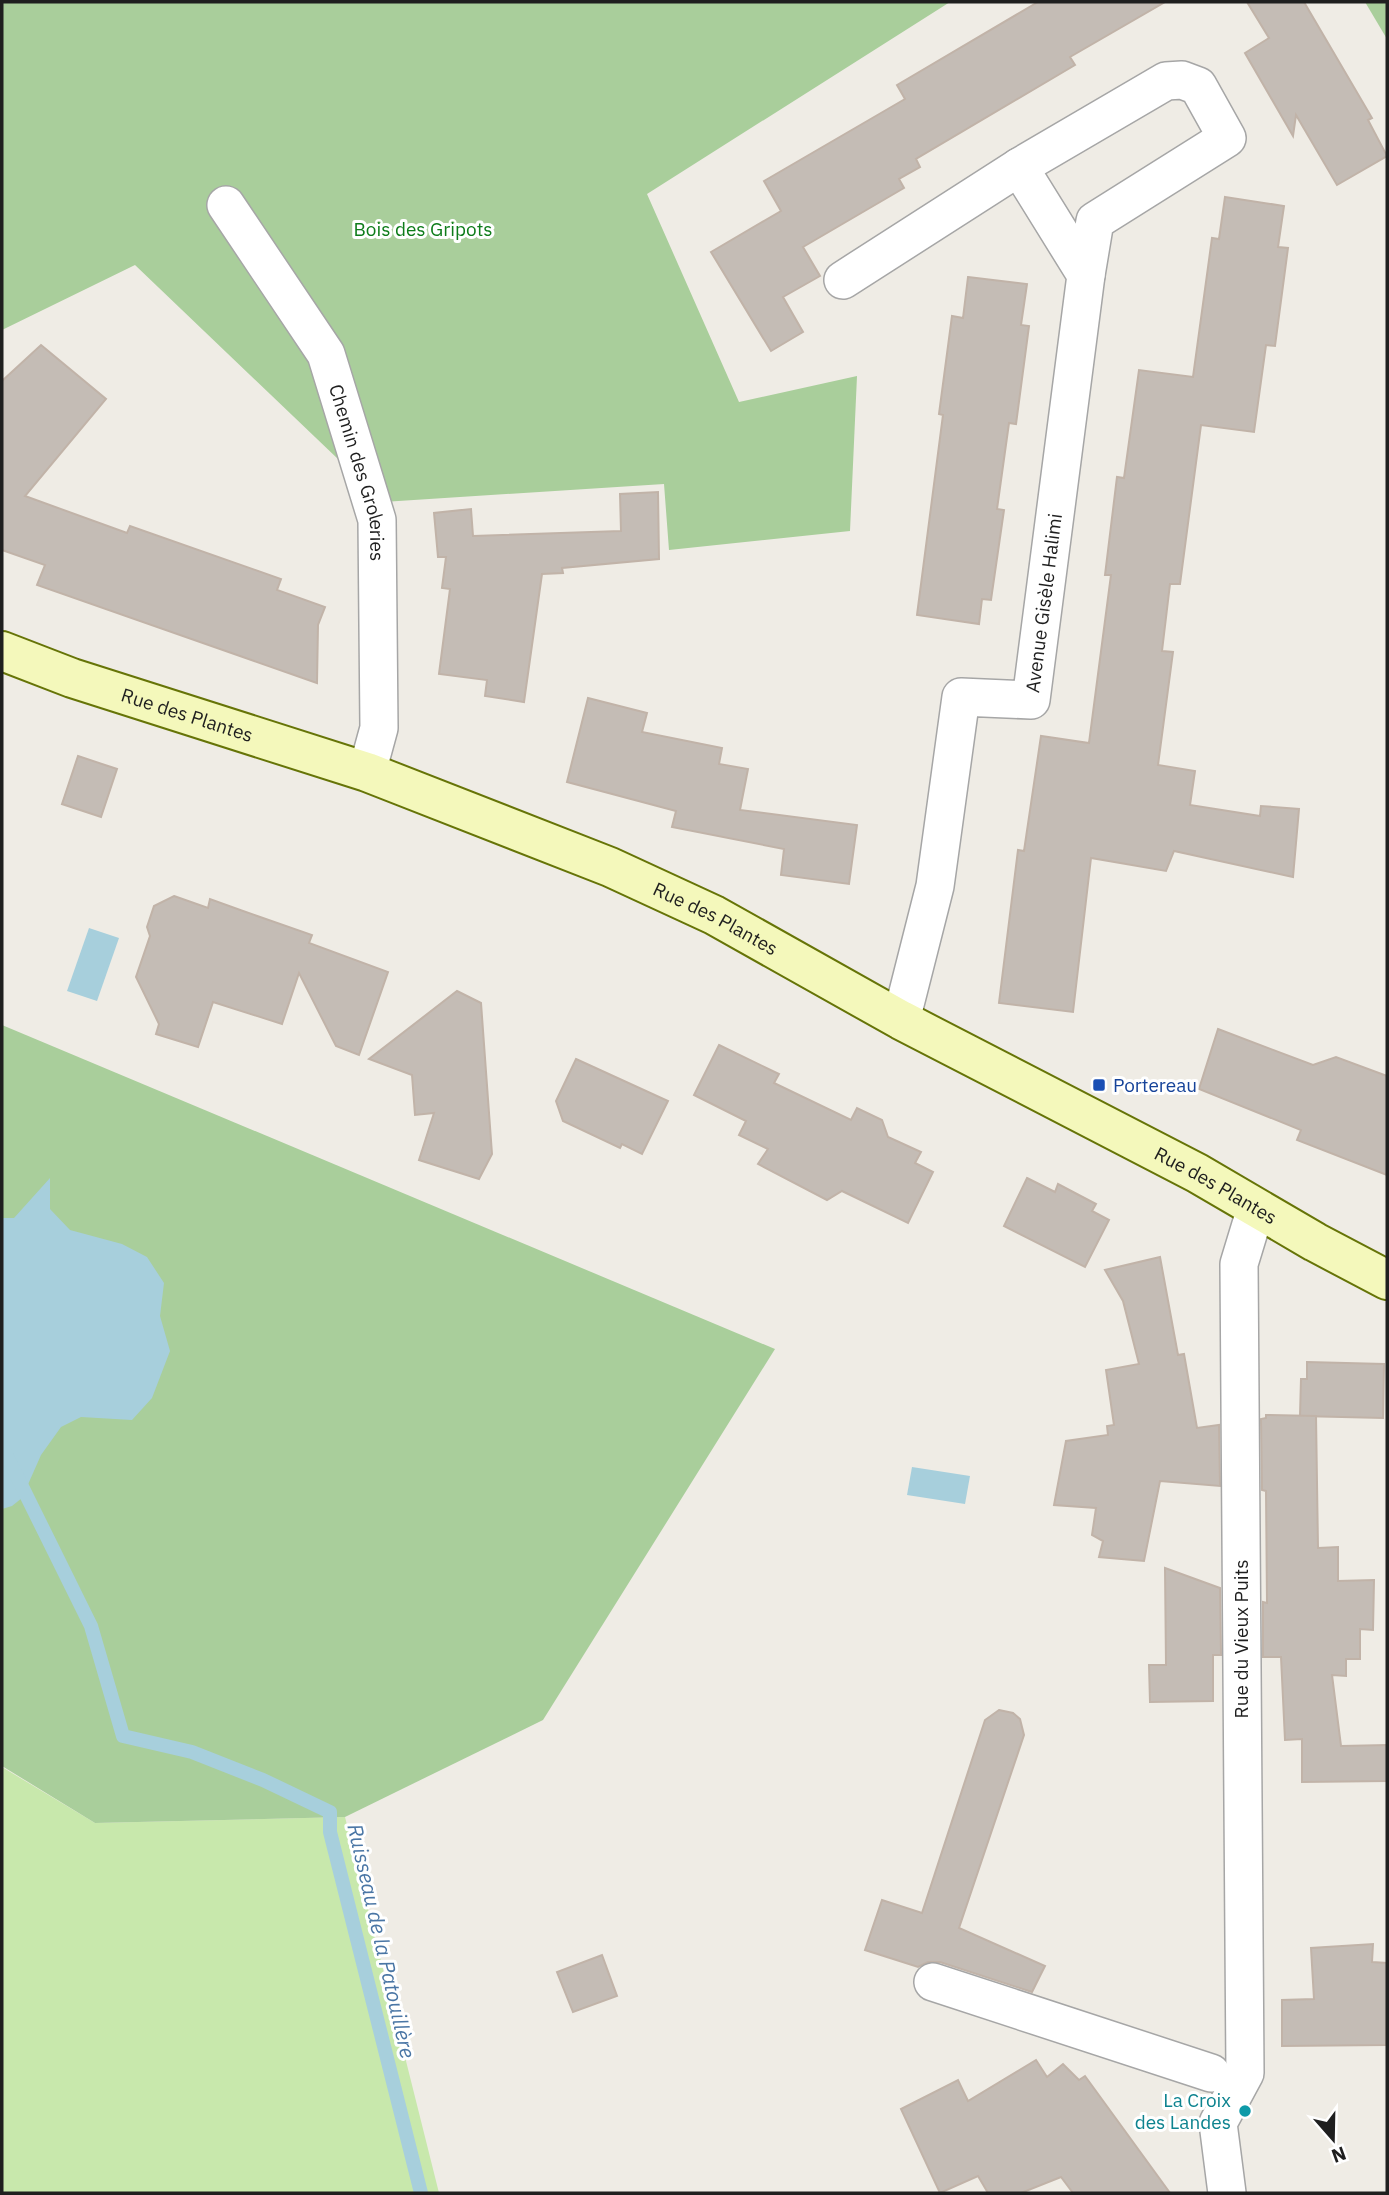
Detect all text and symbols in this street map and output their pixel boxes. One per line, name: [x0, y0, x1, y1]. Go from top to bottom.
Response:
park label: Bois des Gripots: [353, 217, 493, 241]
street label: Chemin des Groleries: [324, 381, 389, 561]
street label: Avenue Gisèle Halimi: [1020, 512, 1067, 694]
street label: Rue des Plantes: [118, 682, 256, 747]
street label: Rue des Plantes: [649, 877, 782, 960]
place label: Portereau: [1113, 1073, 1197, 1097]
marker: Portereau: [1091, 1077, 1107, 1093]
street label: Rue des Plantes: [1150, 1141, 1281, 1229]
street label: Rue du Vieux Puits: [1229, 1560, 1253, 1718]
water label: Ruisseau de la Patouillère: [341, 1821, 423, 2061]
place label: La Croix des Landes: [1135, 2088, 1231, 2134]
marker: La Croix des Landes: [1237, 2103, 1253, 2119]
north arrow: [1298, 2104, 1368, 2174]
text: N: [1328, 2141, 1349, 2169]

